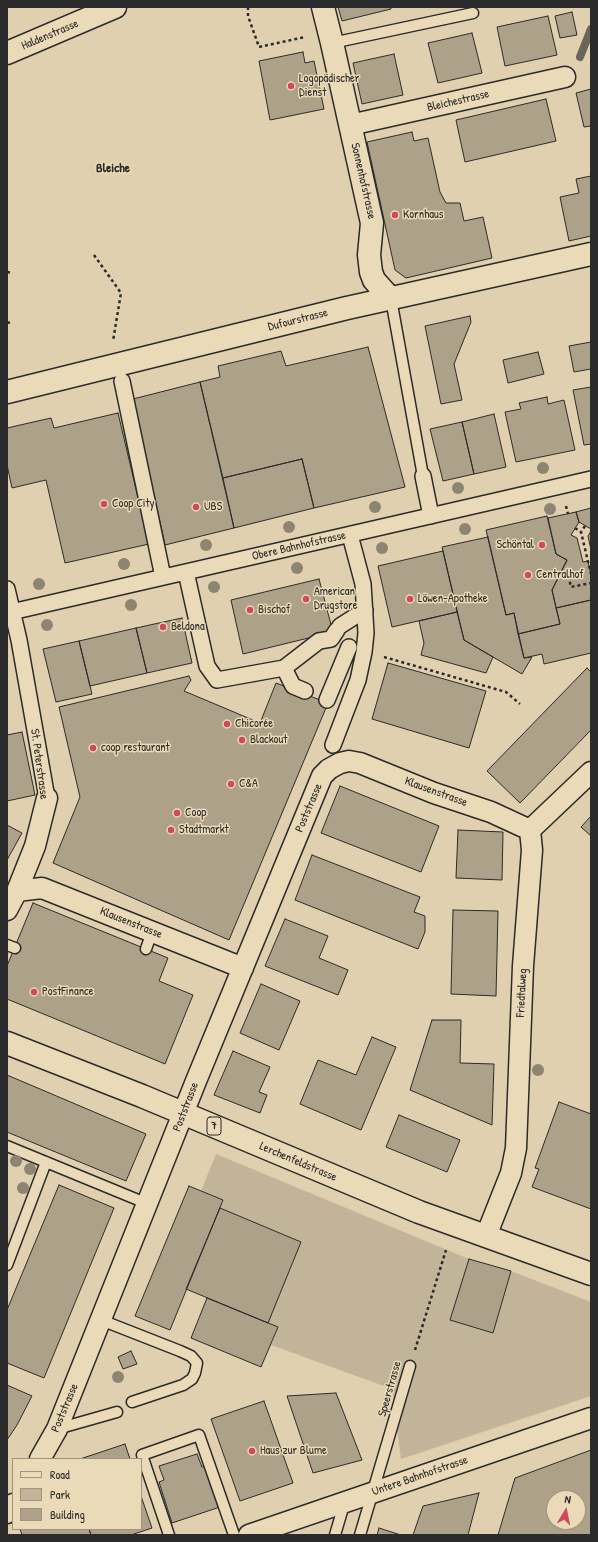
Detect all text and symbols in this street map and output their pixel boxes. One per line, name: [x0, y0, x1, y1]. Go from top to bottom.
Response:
street label: Haldenstrasse: [19, 17, 81, 53]
place label: Logopädischer Dienst: [299, 72, 359, 100]
marker: Logopädischer Dienst: [286, 81, 296, 91]
street label: Bleichestrasse: [426, 87, 490, 115]
street label: Sonnenhofstrasse: [347, 142, 379, 220]
district label: Bleiche: [96, 161, 130, 177]
place label: Kornhaus: [403, 208, 443, 222]
marker: Kornhaus: [390, 210, 400, 220]
street label: Dufourstrasse: [267, 306, 329, 334]
place label: Coop City: [112, 497, 155, 511]
marker: Coop City: [99, 499, 109, 509]
place label: UBS: [204, 500, 222, 514]
marker: UBS: [191, 502, 201, 512]
street label: Obere Bahnhofstrasse: [251, 528, 347, 564]
place label: Schöntal: [497, 538, 534, 552]
marker: Schöntal: [537, 540, 547, 550]
place label: Centralhof: [536, 568, 584, 582]
marker: Centralhof: [523, 570, 533, 580]
place label: American Drugstore: [314, 585, 357, 613]
place label: Löwen-Apotheke: [418, 592, 487, 606]
marker: American Drugstore: [301, 594, 311, 604]
marker: Löwen-Apotheke: [405, 594, 415, 604]
place label: Bischof: [258, 603, 290, 617]
marker: Bischof: [245, 605, 255, 615]
place label: Beldona: [171, 620, 205, 634]
marker: Beldona: [158, 622, 168, 632]
place label: Chicorée: [235, 717, 273, 731]
marker: Chicorée: [222, 719, 232, 729]
street label: St. Peterstrasse: [27, 728, 51, 800]
place label: Blackout: [250, 733, 287, 747]
marker: Blackout: [237, 735, 247, 745]
place label: coop restaurant: [101, 741, 170, 755]
marker: coop restaurant: [88, 743, 98, 753]
street label: Klausenstrasse: [403, 774, 469, 810]
place label: C&A: [239, 777, 258, 791]
marker: C&A: [226, 779, 236, 789]
street label: Poststrasse: [292, 782, 326, 834]
place label: Coop: [185, 806, 206, 820]
marker: Coop: [172, 808, 182, 818]
place label: Stadtmarkt: [179, 823, 229, 837]
marker: Stadtmarkt: [166, 825, 176, 835]
street label: Klausenstrasse: [98, 904, 164, 942]
street label: Friedtalweg: [514, 968, 530, 1018]
place label: PostFinance: [42, 985, 94, 999]
marker: PostFinance: [29, 987, 39, 997]
street label: Poststrasse: [170, 1080, 202, 1134]
road number: 7: [207, 1117, 221, 1135]
street label: Lerchenfeldstrasse: [257, 1139, 339, 1185]
street label: Speerstrasse: [375, 1360, 405, 1418]
street label: Poststrasse: [48, 1382, 82, 1434]
place label: Haus zur Blume: [260, 1444, 327, 1458]
marker: Haus zur Blume: [247, 1446, 257, 1456]
street label: Untere Bahnhofstrasse: [370, 1453, 470, 1499]
legend: [12, 1458, 142, 1530]
text: Road: [50, 1466, 70, 1483]
text: Park: [50, 1486, 70, 1503]
north arrow: [546, 1490, 586, 1530]
text: N: [564, 1492, 572, 1507]
text: Building: [50, 1506, 85, 1523]

